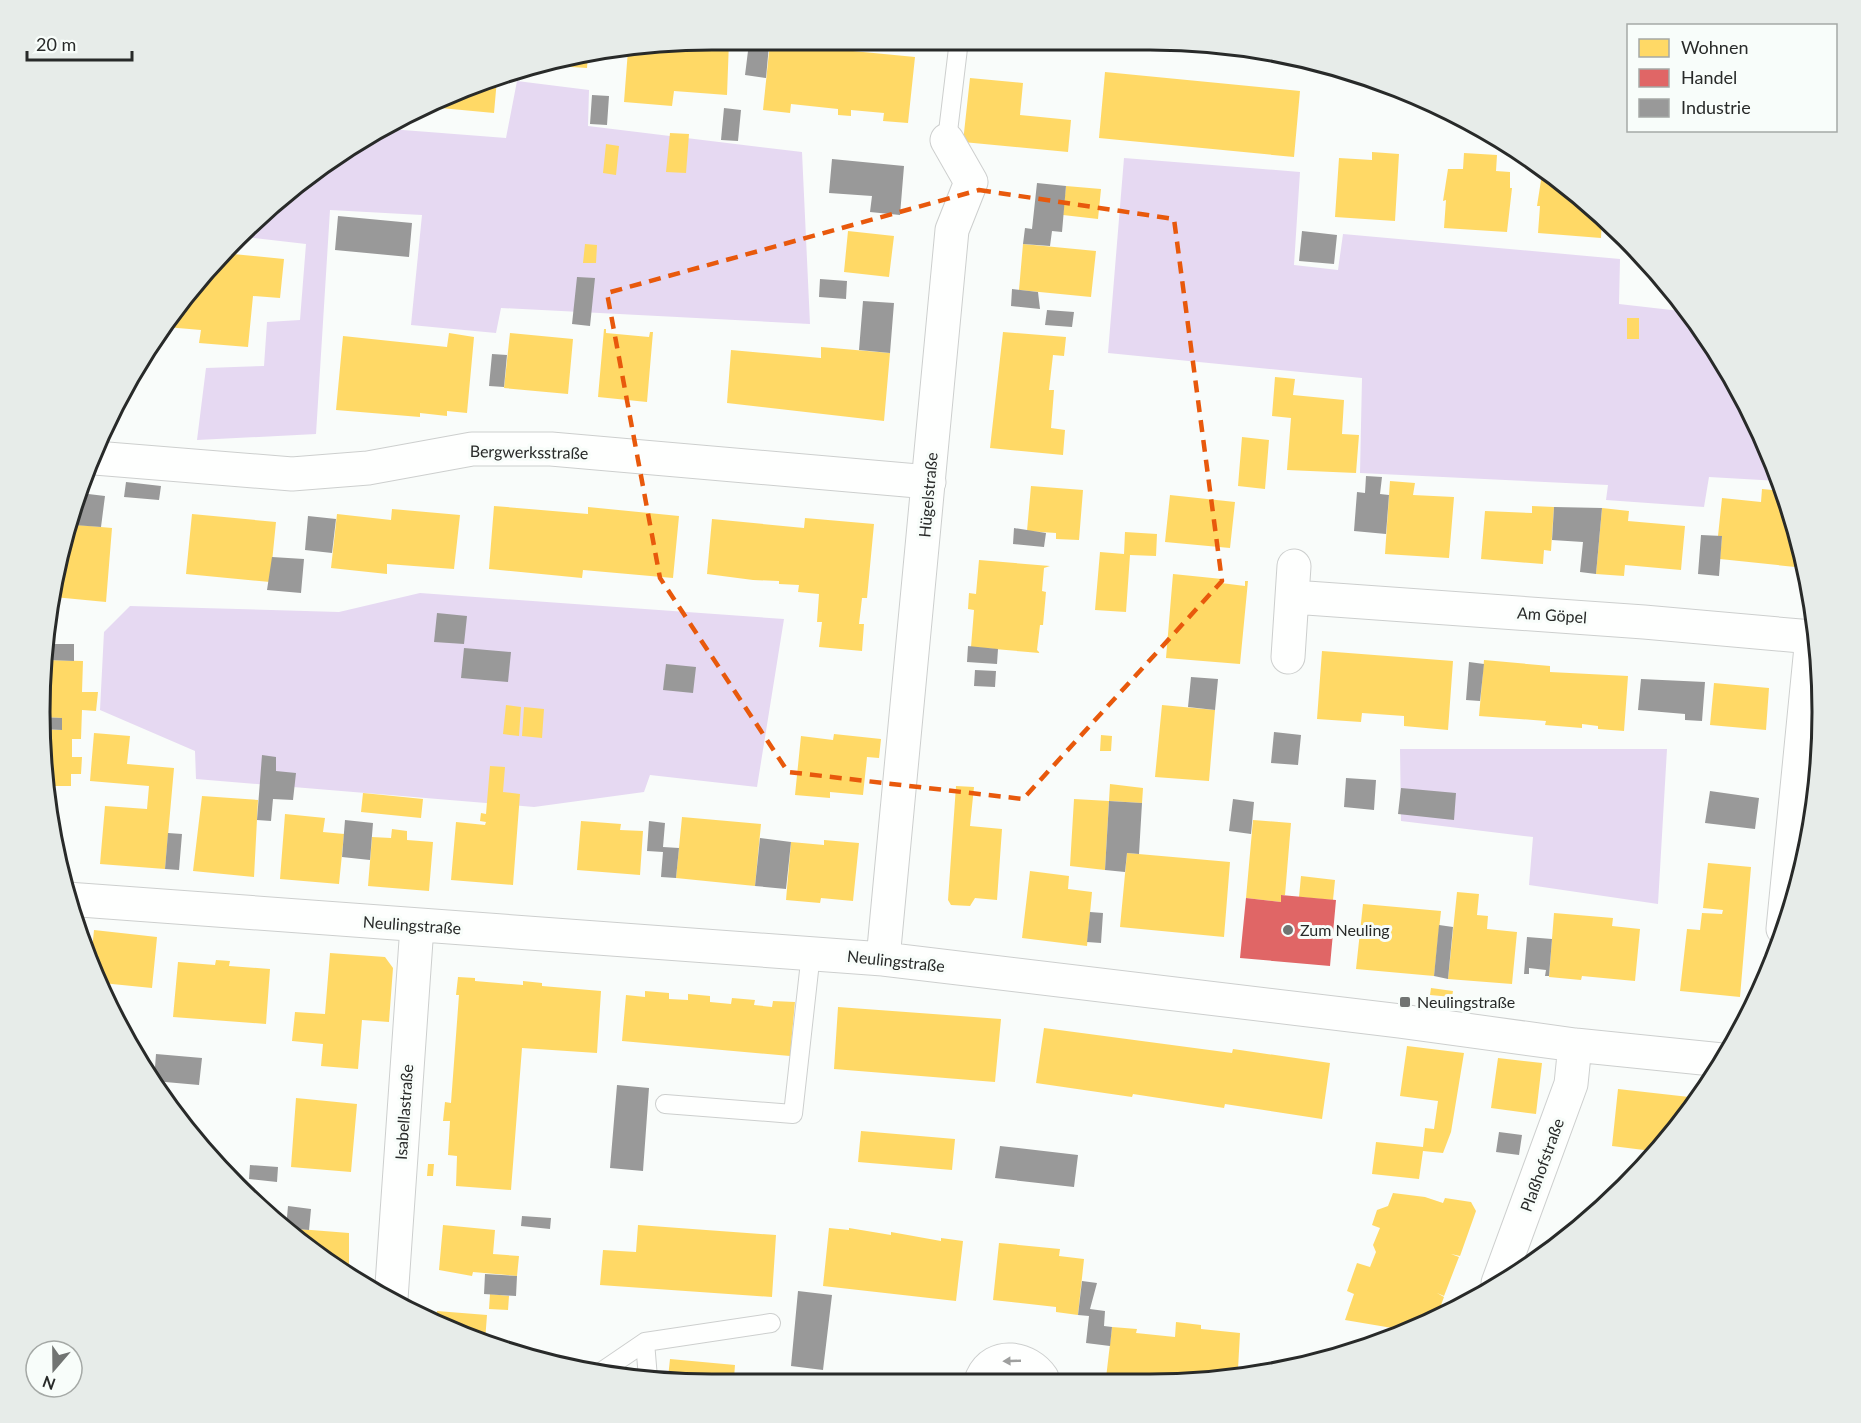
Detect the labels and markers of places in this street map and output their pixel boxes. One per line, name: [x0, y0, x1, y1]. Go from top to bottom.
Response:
place label: Zum Neuling: [1300, 920, 1390, 939]
marker: Zum Neuling: [1281, 923, 1295, 937]
place label: Neulingstraße: [1417, 992, 1515, 1011]
marker: Neulingstraße: [1398, 995, 1412, 1009]

